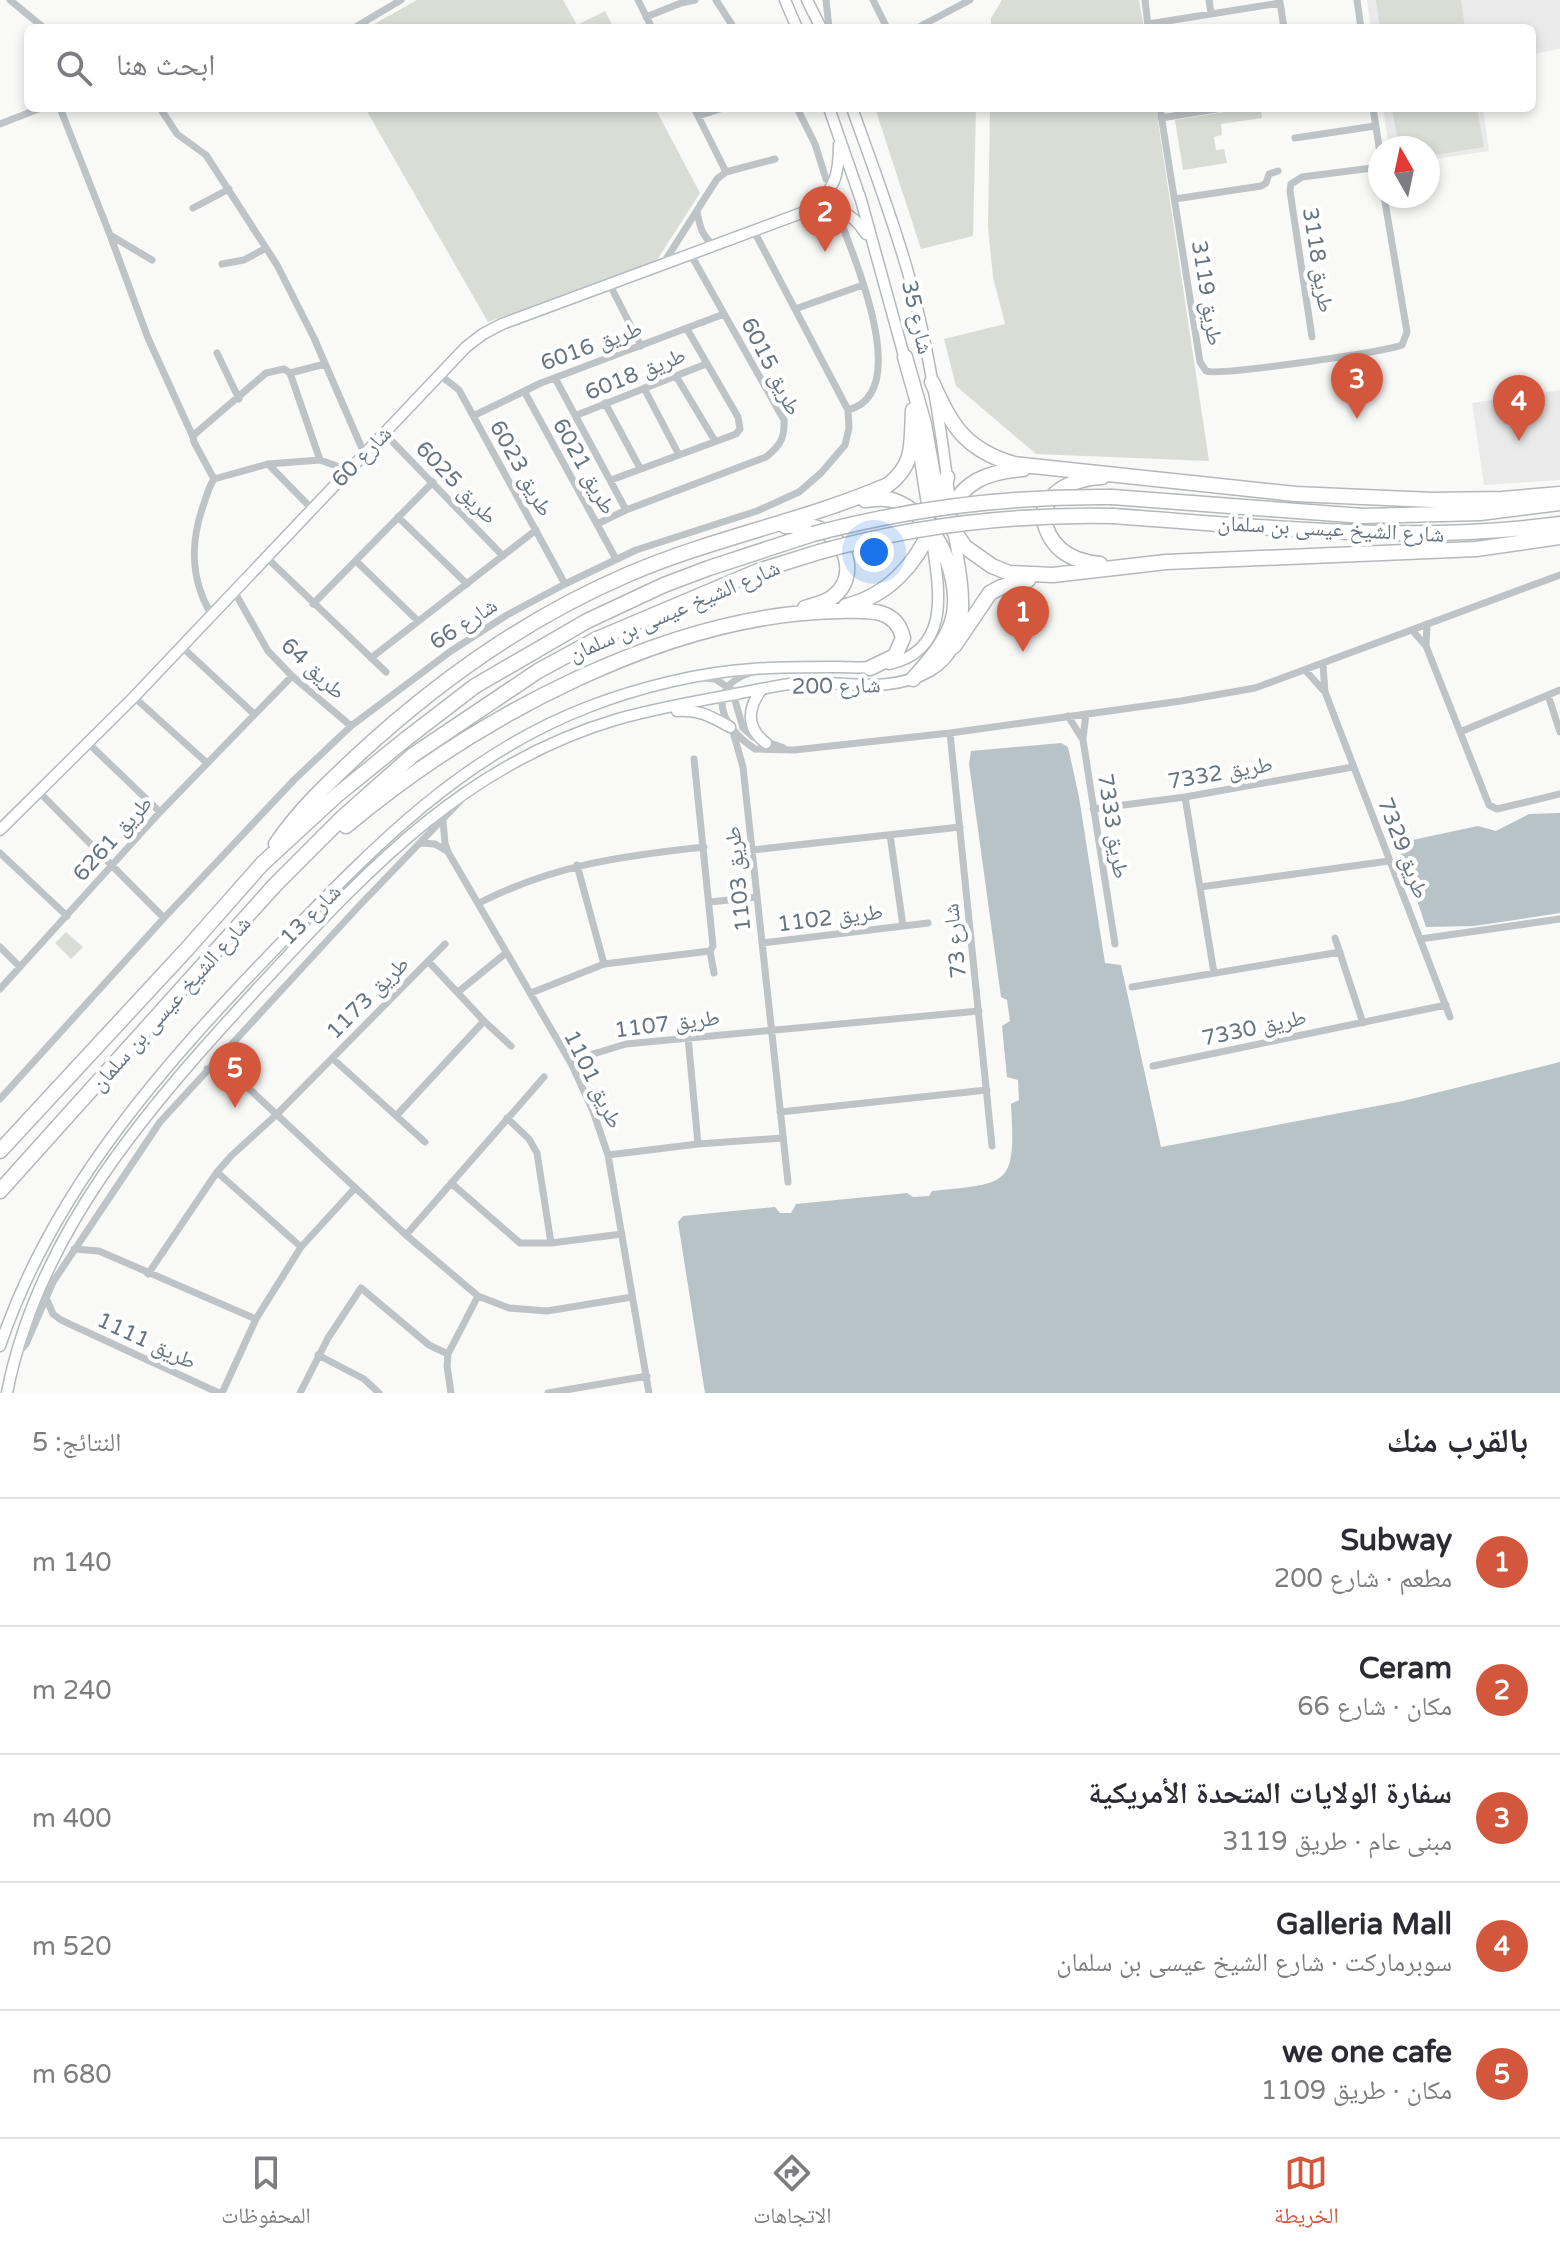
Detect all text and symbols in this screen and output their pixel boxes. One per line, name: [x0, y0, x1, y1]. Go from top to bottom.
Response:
search box: [24, 24, 1536, 112]
icon: search: [52, 46, 96, 90]
text: ابحث هنا: [116, 47, 215, 84]
north arrow: [1368, 136, 1440, 208]
pin: 2: [799, 186, 851, 252]
street label: طريق 3118: [1297, 206, 1339, 315]
street label: طريق 3119: [1186, 239, 1228, 348]
street label: شارع 35: [896, 278, 938, 357]
street label: طريق 6015: [735, 313, 807, 420]
street label: طريق 6016: [537, 316, 646, 376]
street label: طريق 6018: [581, 342, 689, 406]
pin: 3: [1331, 353, 1383, 419]
pin: 4: [1493, 375, 1545, 441]
street label: طريق 6021: [547, 414, 621, 519]
street label: طريق 6023: [484, 416, 558, 521]
street label: شارع 60: [326, 421, 397, 493]
street label: طريق 6025: [410, 436, 502, 530]
street label: شارع الشيخ عيسى بن سلمان: [1217, 510, 1445, 548]
your location: [854, 532, 894, 572]
street label: شارع الشيخ عيسى بن سلمان: [565, 555, 784, 667]
pin: 1: [997, 586, 1049, 652]
street label: شارع 66: [425, 592, 502, 655]
street label: طريق 64: [276, 632, 351, 705]
street label: شارع 200: [791, 672, 881, 700]
street label: طريق 7332: [1166, 751, 1275, 795]
street label: طريق 7333: [1092, 772, 1134, 881]
street label: طريق 6261: [68, 791, 158, 887]
street label: طريق 7329: [1372, 794, 1434, 903]
street label: طريق 1103: [720, 825, 756, 933]
street label: شارع 13: [275, 879, 346, 950]
street label: طريق 1102: [776, 899, 884, 937]
street label: شارع 73: [938, 902, 972, 980]
street label: شارع الشيخ عيسى بن سلمان: [85, 911, 256, 1097]
street label: طريق 1173: [321, 951, 414, 1044]
street label: طريق 7330: [1200, 1004, 1309, 1052]
street label: طريق 1107: [613, 1005, 721, 1043]
street label: طريق 1101: [558, 1026, 628, 1133]
pin: 5: [209, 1042, 261, 1108]
street label: طريق 1111: [93, 1307, 200, 1375]
text: بالقرب منك: [1386, 1421, 1528, 1462]
text: النتائج: 5: [32, 1427, 122, 1458]
text: Subway: [1341, 1522, 1452, 1559]
text: 140 m: [32, 1547, 112, 1578]
text: 1: [1494, 1547, 1510, 1578]
text: مطعم · شارع 200: [1274, 1563, 1452, 1594]
text: Ceram: [1359, 1650, 1452, 1687]
text: 240 m: [32, 1675, 112, 1706]
text: 2: [1494, 1675, 1510, 1706]
text: مكان · شارع 66: [1297, 1691, 1452, 1722]
text: سفارة الولايات المتحدة الأمريكية: [1088, 1775, 1452, 1812]
text: 400 m: [32, 1803, 112, 1834]
text: 3: [1494, 1803, 1510, 1834]
text: مبنى عام · طريق 3119: [1222, 1826, 1452, 1857]
text: Galleria Mall: [1276, 1906, 1452, 1943]
text: 520 m: [32, 1931, 112, 1962]
text: 4: [1494, 1931, 1510, 1962]
text: سوبرماركت · شارع الشيخ عيسى بن سلمان: [1056, 1947, 1452, 1978]
text: we one cafe: [1282, 2034, 1452, 2071]
text: 680 m: [32, 2059, 112, 2090]
text: 5: [1494, 2059, 1510, 2090]
text: مكان · طريق 1109: [1261, 2075, 1452, 2106]
tab: المحفوظات: [221, 2151, 311, 2237]
tab: الاتجاهات: [753, 2151, 831, 2237]
tab: الخريطة: [1274, 2151, 1339, 2237]

